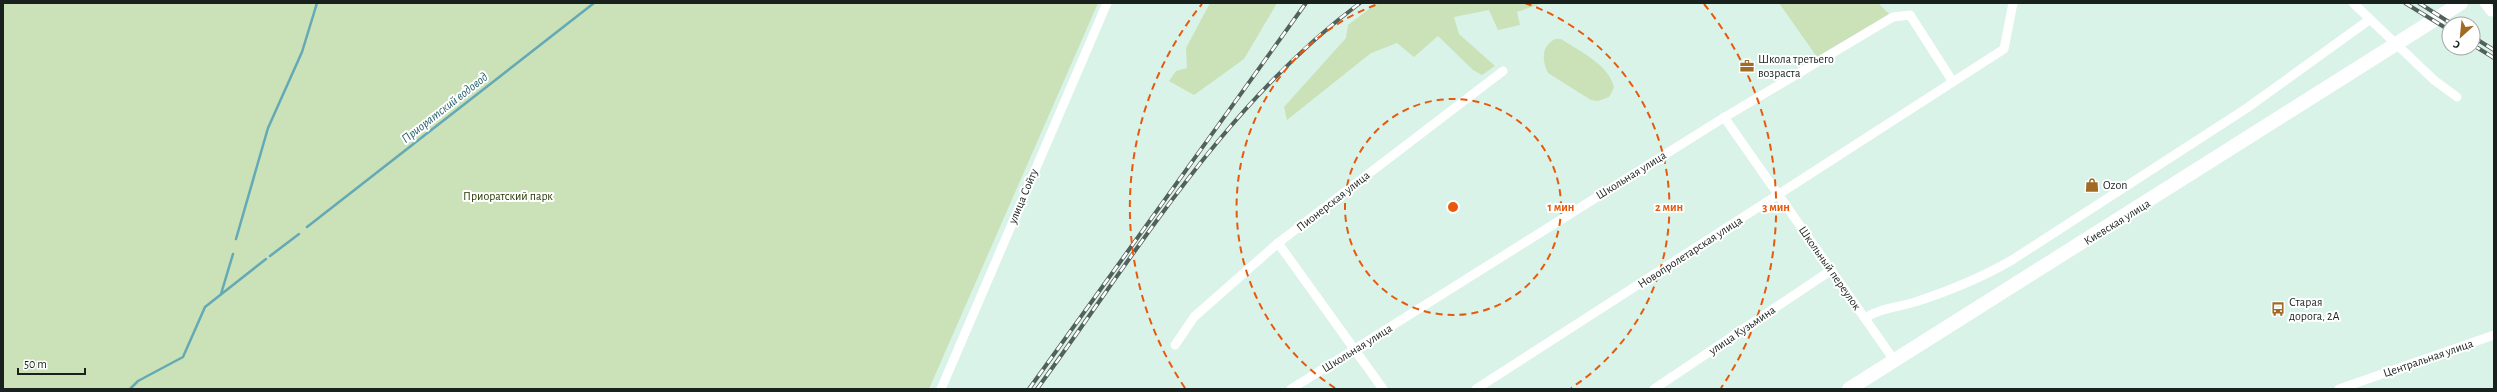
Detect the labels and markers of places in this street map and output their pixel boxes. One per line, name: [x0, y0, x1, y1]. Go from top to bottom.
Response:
place label: Школа третьего возраста: [1758, 53, 1834, 79]
office icon: Школа третьего возраста: [1739, 58, 1755, 74]
shop icon: Ozon: [2084, 177, 2100, 193]
place label: Ozon: [2103, 179, 2127, 191]
centre of rings: [1446, 200, 1460, 214]
place label: Старая дорога, 2А: [2289, 296, 2340, 322]
bus stop icon: Старая дорога, 2А: [2270, 301, 2286, 317]

